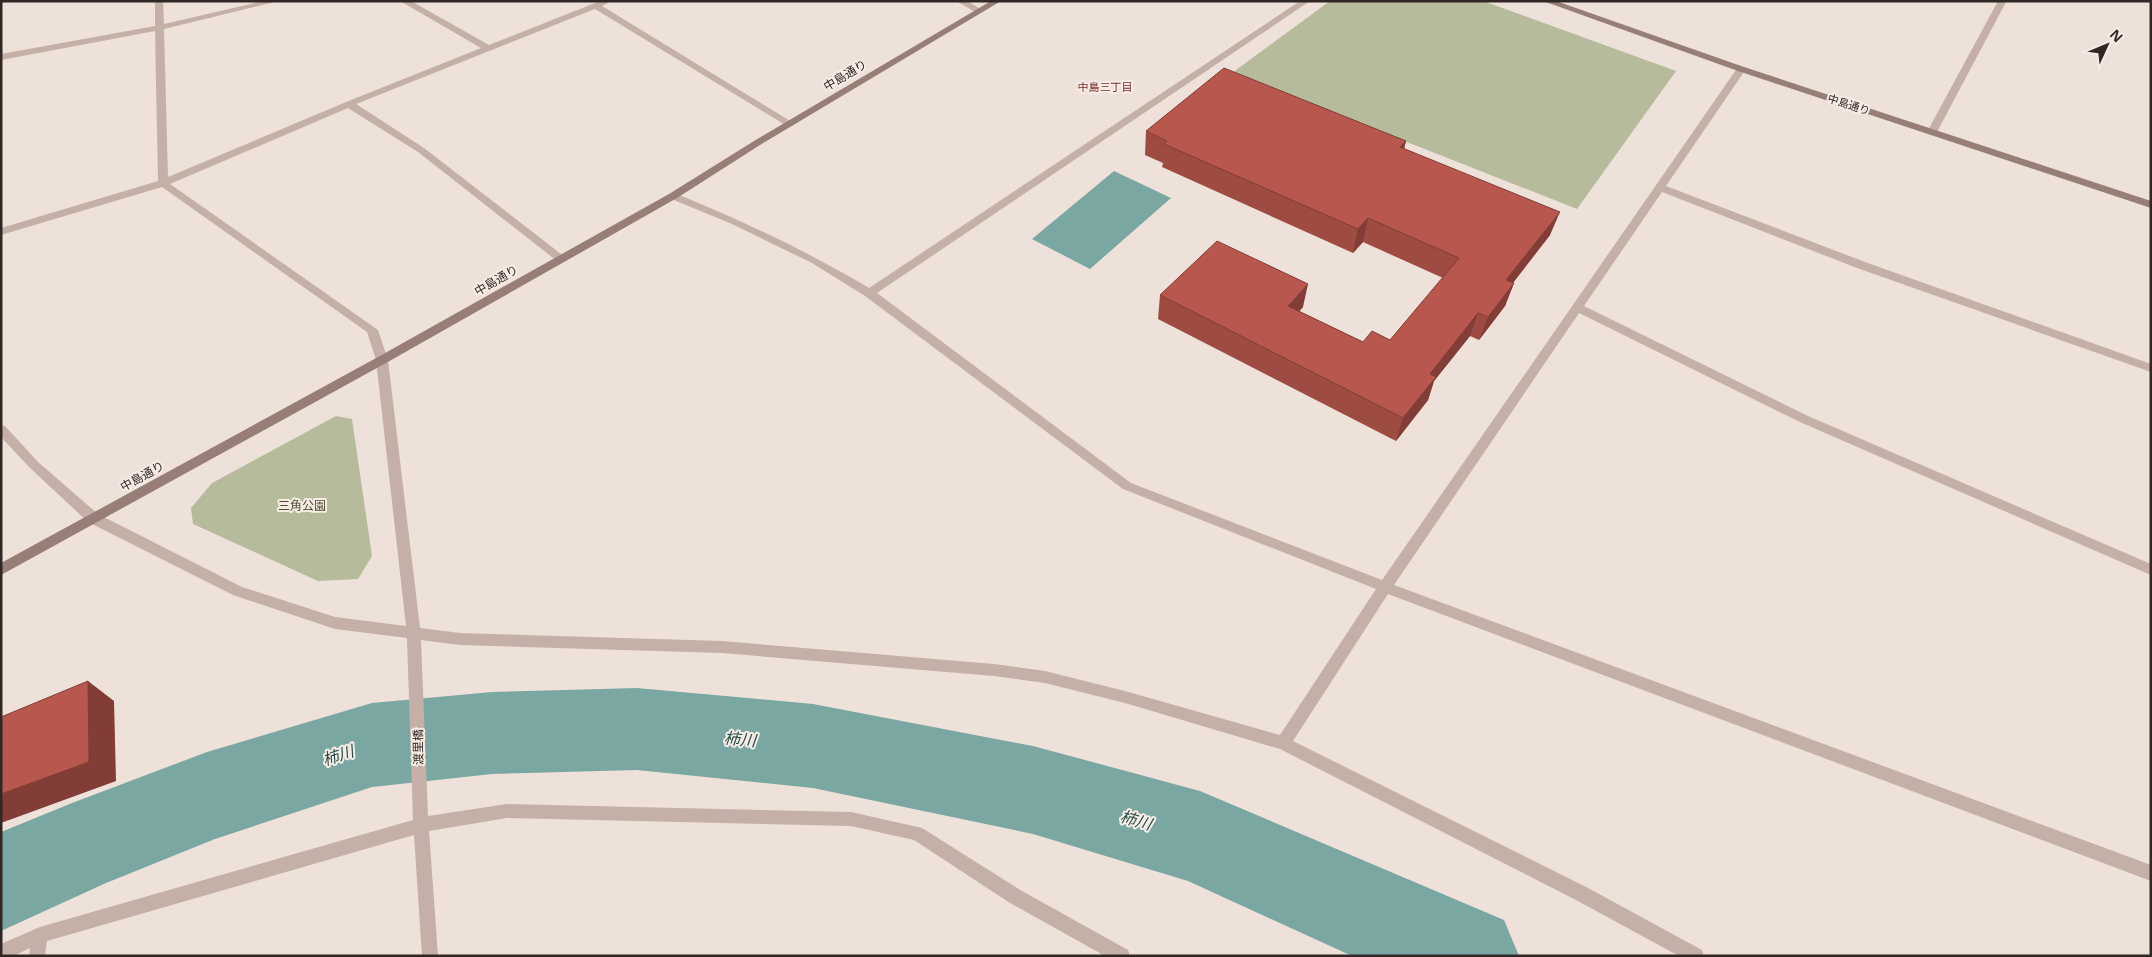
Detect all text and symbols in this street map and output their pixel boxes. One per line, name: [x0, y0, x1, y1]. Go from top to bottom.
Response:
north arrow: [2082, 20, 2132, 70]
text: N: [2106, 25, 2128, 46]
street label: 中島通り: [820, 55, 870, 95]
district label: 中島三丁目: [1078, 79, 1133, 94]
street label: 中島通り: [1826, 90, 1872, 118]
street label: 中島通り: [471, 261, 521, 299]
street label: 中島通り: [117, 457, 167, 495]
park label: 三角公園: [278, 497, 326, 514]
water label: 柿川: [723, 727, 759, 752]
street label: 渡里橋: [409, 729, 427, 765]
water label: 柿川: [319, 739, 359, 770]
water label: 柿川: [1118, 805, 1156, 836]

